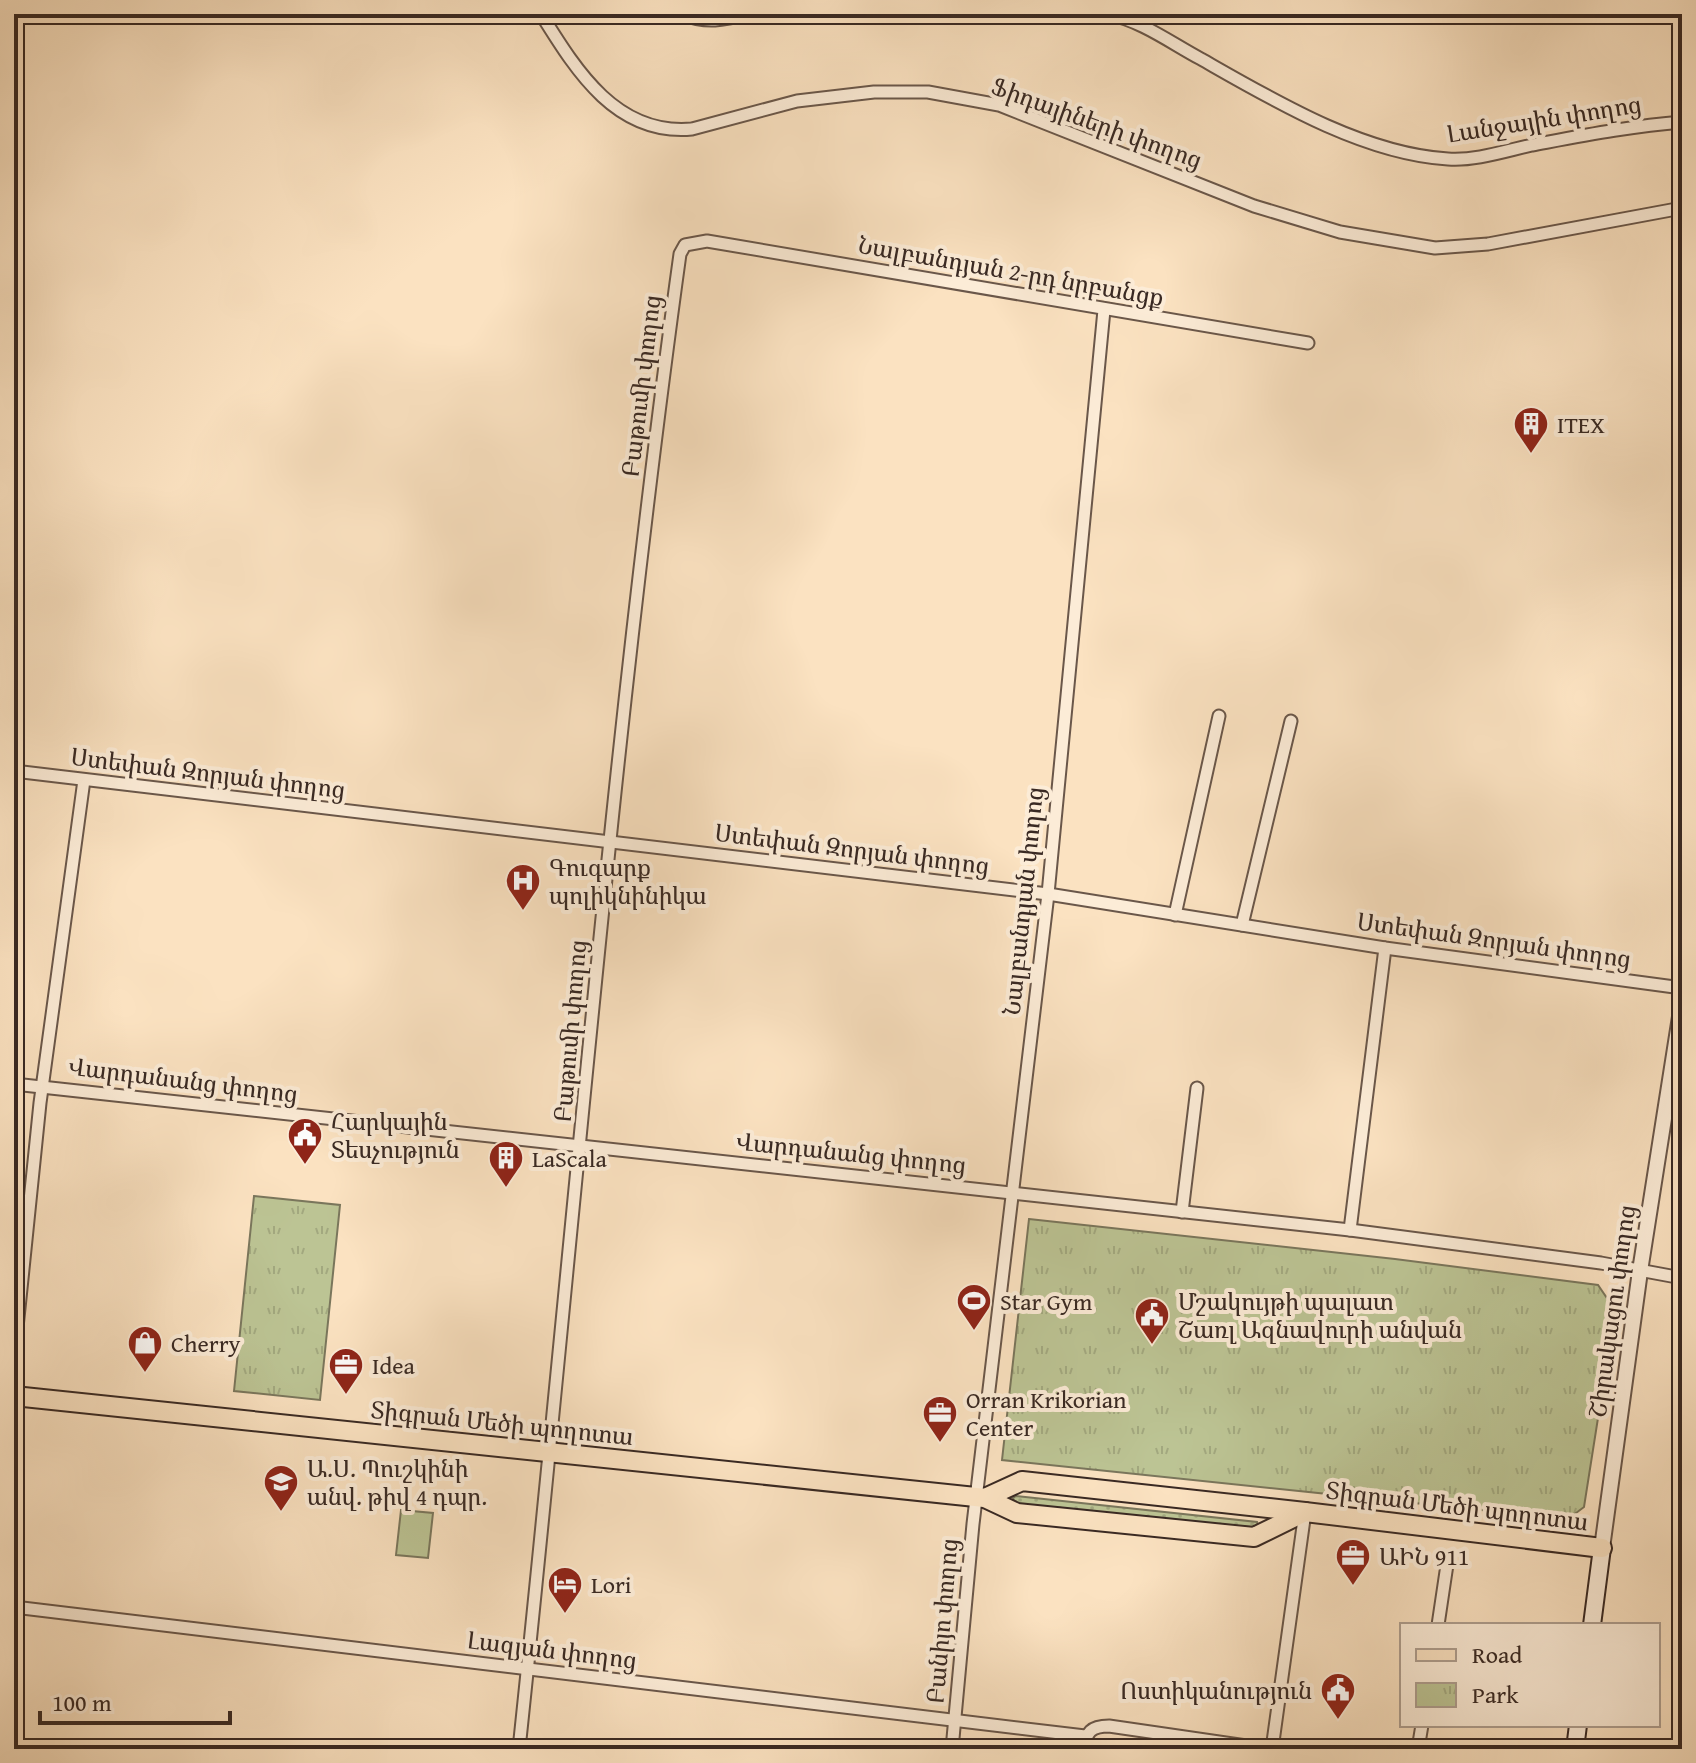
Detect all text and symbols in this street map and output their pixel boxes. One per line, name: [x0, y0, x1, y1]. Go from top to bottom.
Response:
street label: Ֆիդայիների փողոց: [987, 69, 1207, 177]
street label: Լանջային փողոց: [1444, 86, 1644, 152]
street label: Նալբանդյան 2-րդ նրբանցք: [855, 227, 1167, 315]
street label: Բաթումի փողոց: [612, 293, 670, 479]
building icon: ITEX: [1512, 405, 1550, 455]
place label: ITEX: [1557, 407, 1605, 442]
street label: Ստեփան Զորյան փողոց: [69, 739, 347, 807]
street label: Նալբանդյան փողոց: [994, 785, 1052, 1017]
street label: Ստեփան Զորյան փողոց: [713, 815, 991, 883]
place label: Գուգարք պոլիկնինիկա: [549, 850, 706, 913]
hospital icon: Գուգարք պոլիկնինիկա: [504, 862, 542, 912]
street label: Ստեփան Զորյան փողոց: [1355, 903, 1633, 977]
street label: Բաթումի փողոց: [545, 938, 595, 1124]
street label: Վարդանանց փողոց: [66, 1049, 300, 1111]
place label: Հարկային Տեսչություն: [331, 1104, 459, 1167]
public building icon: Հարկային Տեսչություն: [286, 1116, 324, 1166]
street label: Վարդանանց փողոց: [734, 1124, 968, 1182]
building icon: LaScala: [487, 1139, 525, 1189]
place label: LaScala: [532, 1141, 607, 1176]
street label: Շիրակացու փողոց: [1580, 1202, 1644, 1420]
sports icon: Star Gym: [955, 1282, 993, 1332]
place label: Star Gym: [1000, 1284, 1093, 1319]
place label: Մշակույթի պալատ Շառլ Ազնավուրի անվան: [1178, 1284, 1462, 1347]
public building icon: Մշակույթի պալատ Շառլ Ազնավուրի անվան: [1133, 1296, 1171, 1346]
shop icon: Cherry: [126, 1324, 164, 1374]
place label: Cherry: [171, 1326, 241, 1361]
office icon: Idea: [327, 1346, 365, 1396]
place label: Idea: [372, 1348, 415, 1383]
place label: Orran Krikorian Center: [966, 1382, 1127, 1445]
street label: Տիգրան Մեծի պողոտա: [369, 1392, 635, 1454]
office icon: Orran Krikorian Center: [921, 1394, 959, 1444]
place label: Ա.Ս. Պուշկինի անվ. թիվ 4 դպր.: [307, 1451, 487, 1514]
school or university icon: Ա.Ս. Պուշկինի անվ. թիվ 4 դպր.: [262, 1463, 300, 1513]
street label: Տիգրան Մեծի պողոտա: [1324, 1473, 1590, 1539]
street label: Բանիյո փողոց: [917, 1537, 967, 1705]
office icon: ԱԻՆ 911: [1334, 1537, 1372, 1587]
place label: ԱԻՆ 911: [1379, 1539, 1469, 1574]
hotel icon: Lori: [546, 1565, 584, 1615]
place label: Lori: [591, 1567, 632, 1602]
street label: Լազյան փողոց: [465, 1622, 639, 1678]
legend: [1400, 1623, 1660, 1727]
text: Road: [1472, 1637, 1522, 1672]
public building icon: Ոստիկանություն: [1319, 1671, 1357, 1721]
place label: Ոստիկանություն: [1120, 1673, 1312, 1708]
scale bar: [40, 1675, 230, 1725]
text: Park: [1472, 1677, 1519, 1712]
text: 100 m: [52, 1685, 112, 1720]

